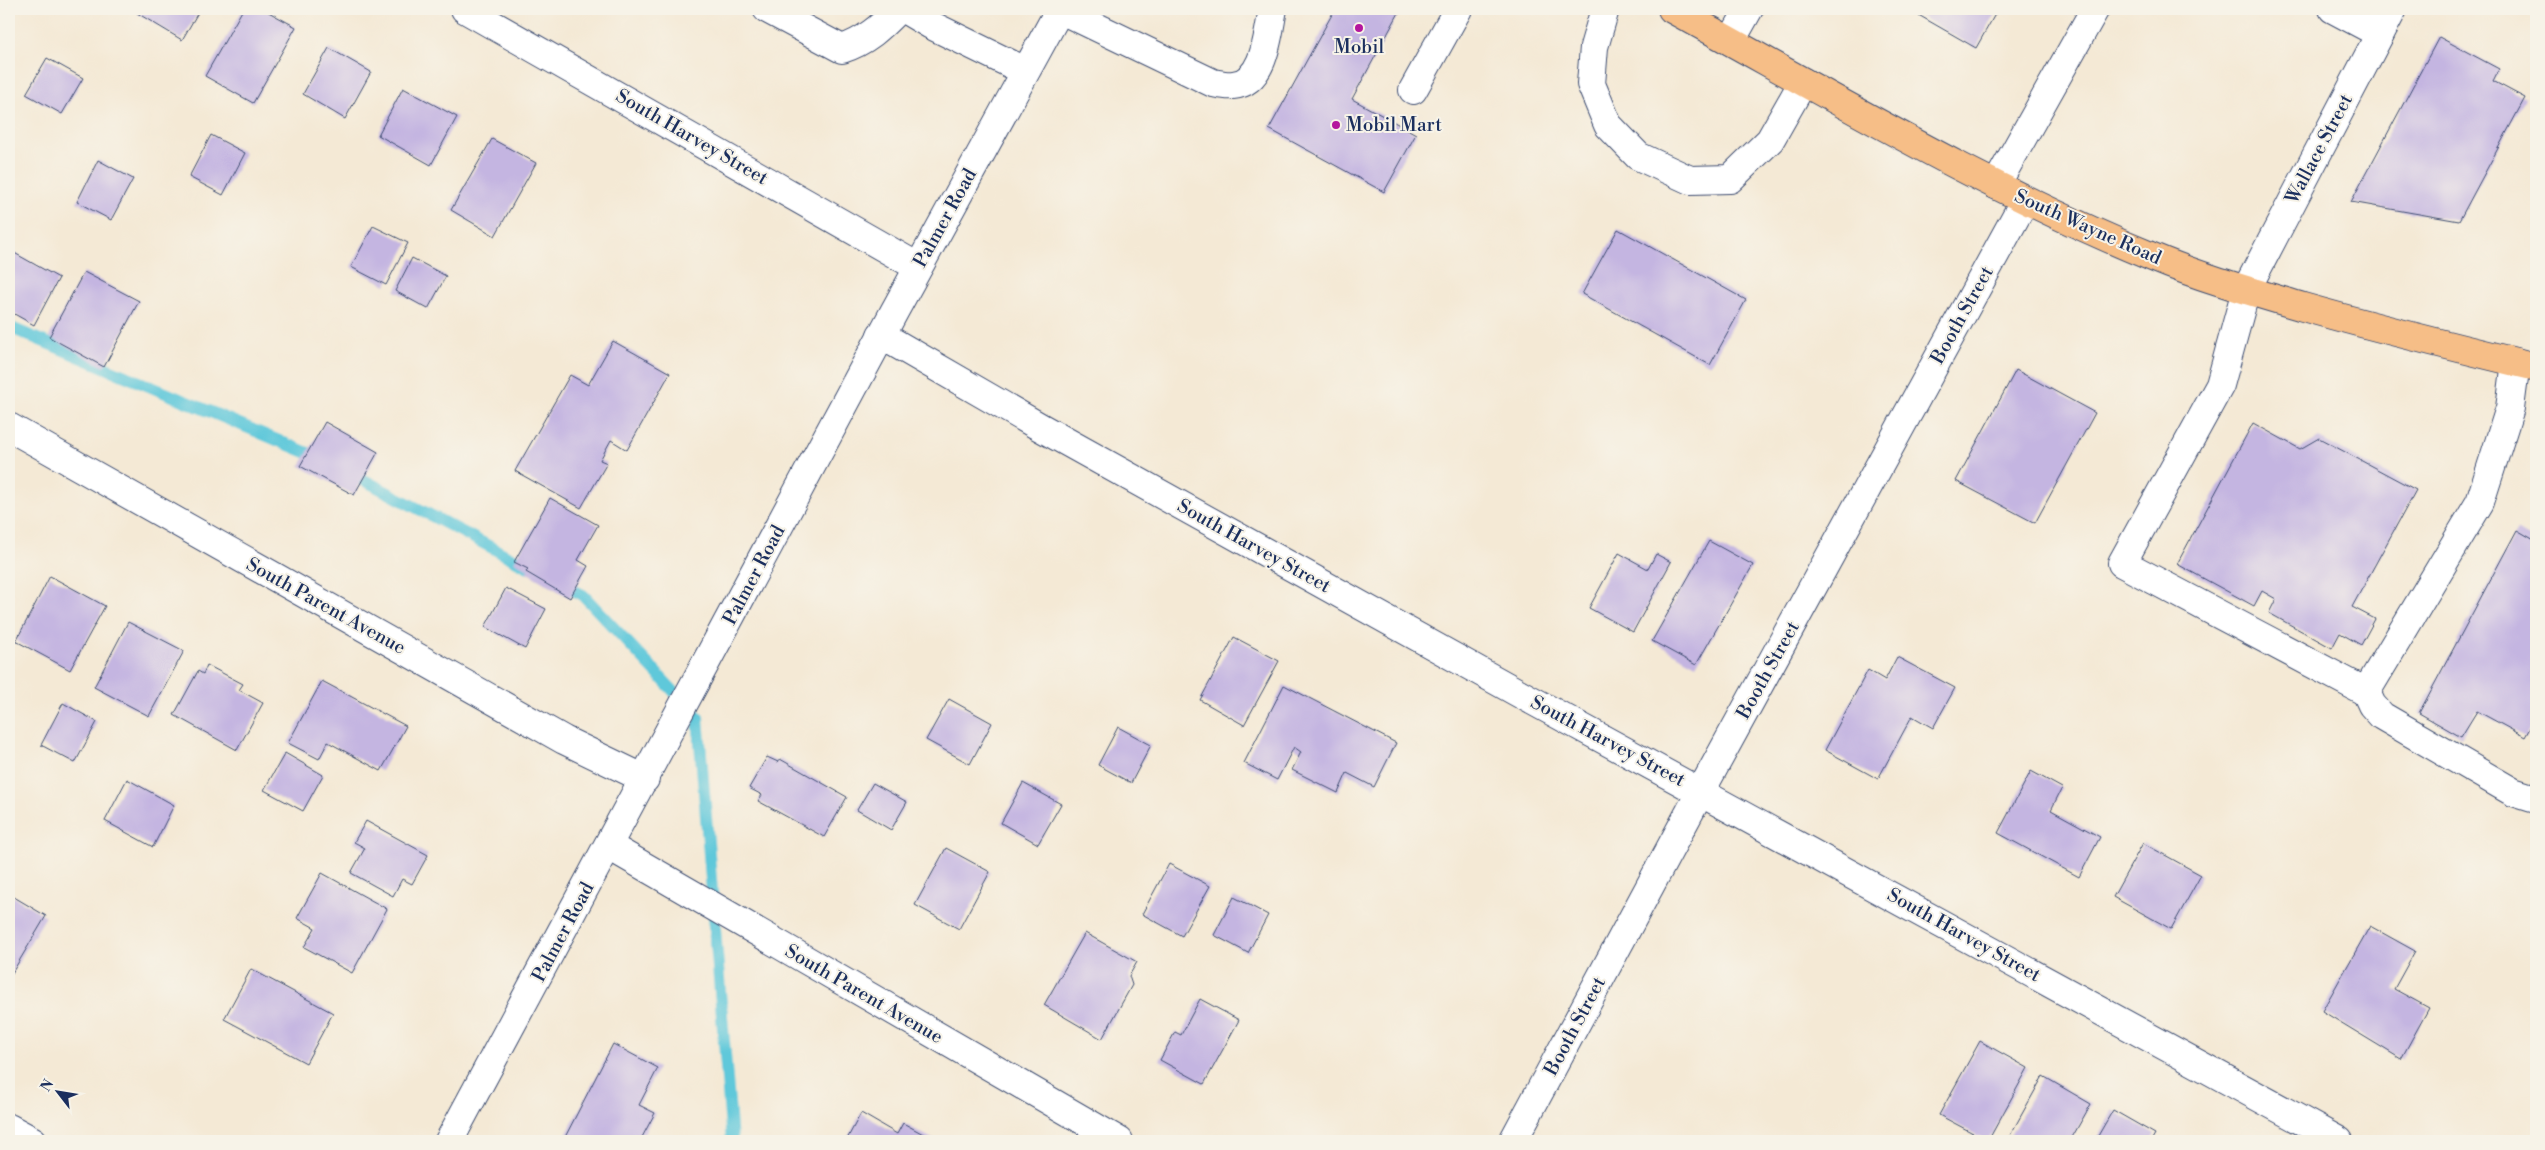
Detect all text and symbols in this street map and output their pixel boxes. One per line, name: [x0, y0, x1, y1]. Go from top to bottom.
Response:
marker: Mobil: [1353, 22, 1365, 34]
place label: Mobil: [1334, 35, 1384, 59]
street label: South Harvey Street: [612, 84, 773, 190]
street label: Wallace Street: [2279, 90, 2358, 209]
place label: Mobil Mart: [1346, 113, 1442, 137]
marker: Mobil Mart: [1330, 119, 1342, 131]
street label: Palmer Road: [908, 164, 982, 272]
street label: South Wayne Road: [2011, 184, 2165, 270]
street label: Booth Street: [1925, 262, 1999, 369]
street label: South Harvey Street: [1173, 494, 1335, 598]
street label: Palmer Road: [718, 521, 790, 629]
street label: South Parent Avenue: [242, 552, 410, 660]
street label: Booth Street: [1731, 617, 1805, 724]
street label: South Harvey Street: [1527, 690, 1690, 792]
street label: Palmer Road: [527, 878, 599, 986]
street label: South Harvey Street: [1883, 883, 2045, 987]
street label: South Parent Avenue: [781, 939, 947, 1049]
street label: Booth Street: [1538, 972, 1611, 1080]
north arrow: [32, 1068, 82, 1118]
text: N: [37, 1076, 58, 1095]

